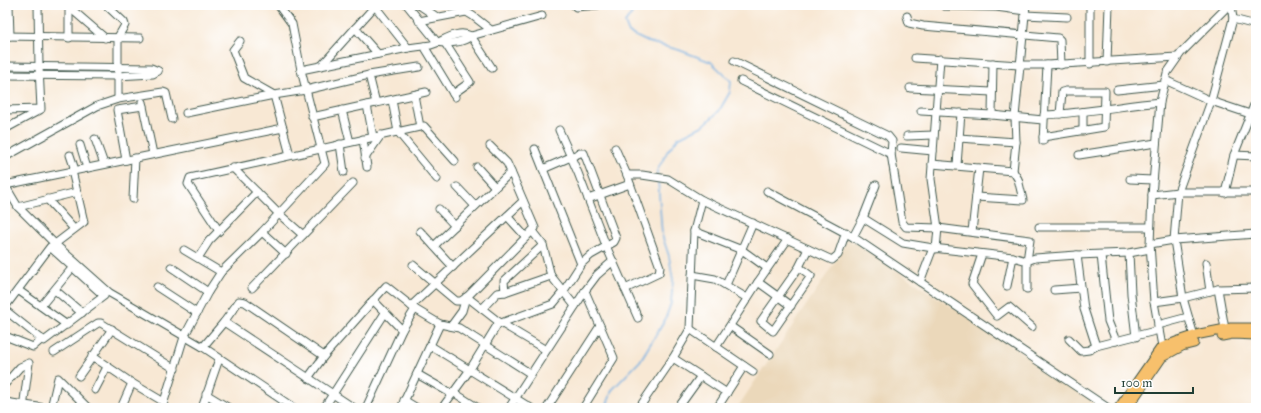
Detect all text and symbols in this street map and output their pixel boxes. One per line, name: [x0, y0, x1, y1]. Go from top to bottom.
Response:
scale bar: [1115, 369, 1193, 395]
text: 100 m: [1121, 376, 1152, 390]

